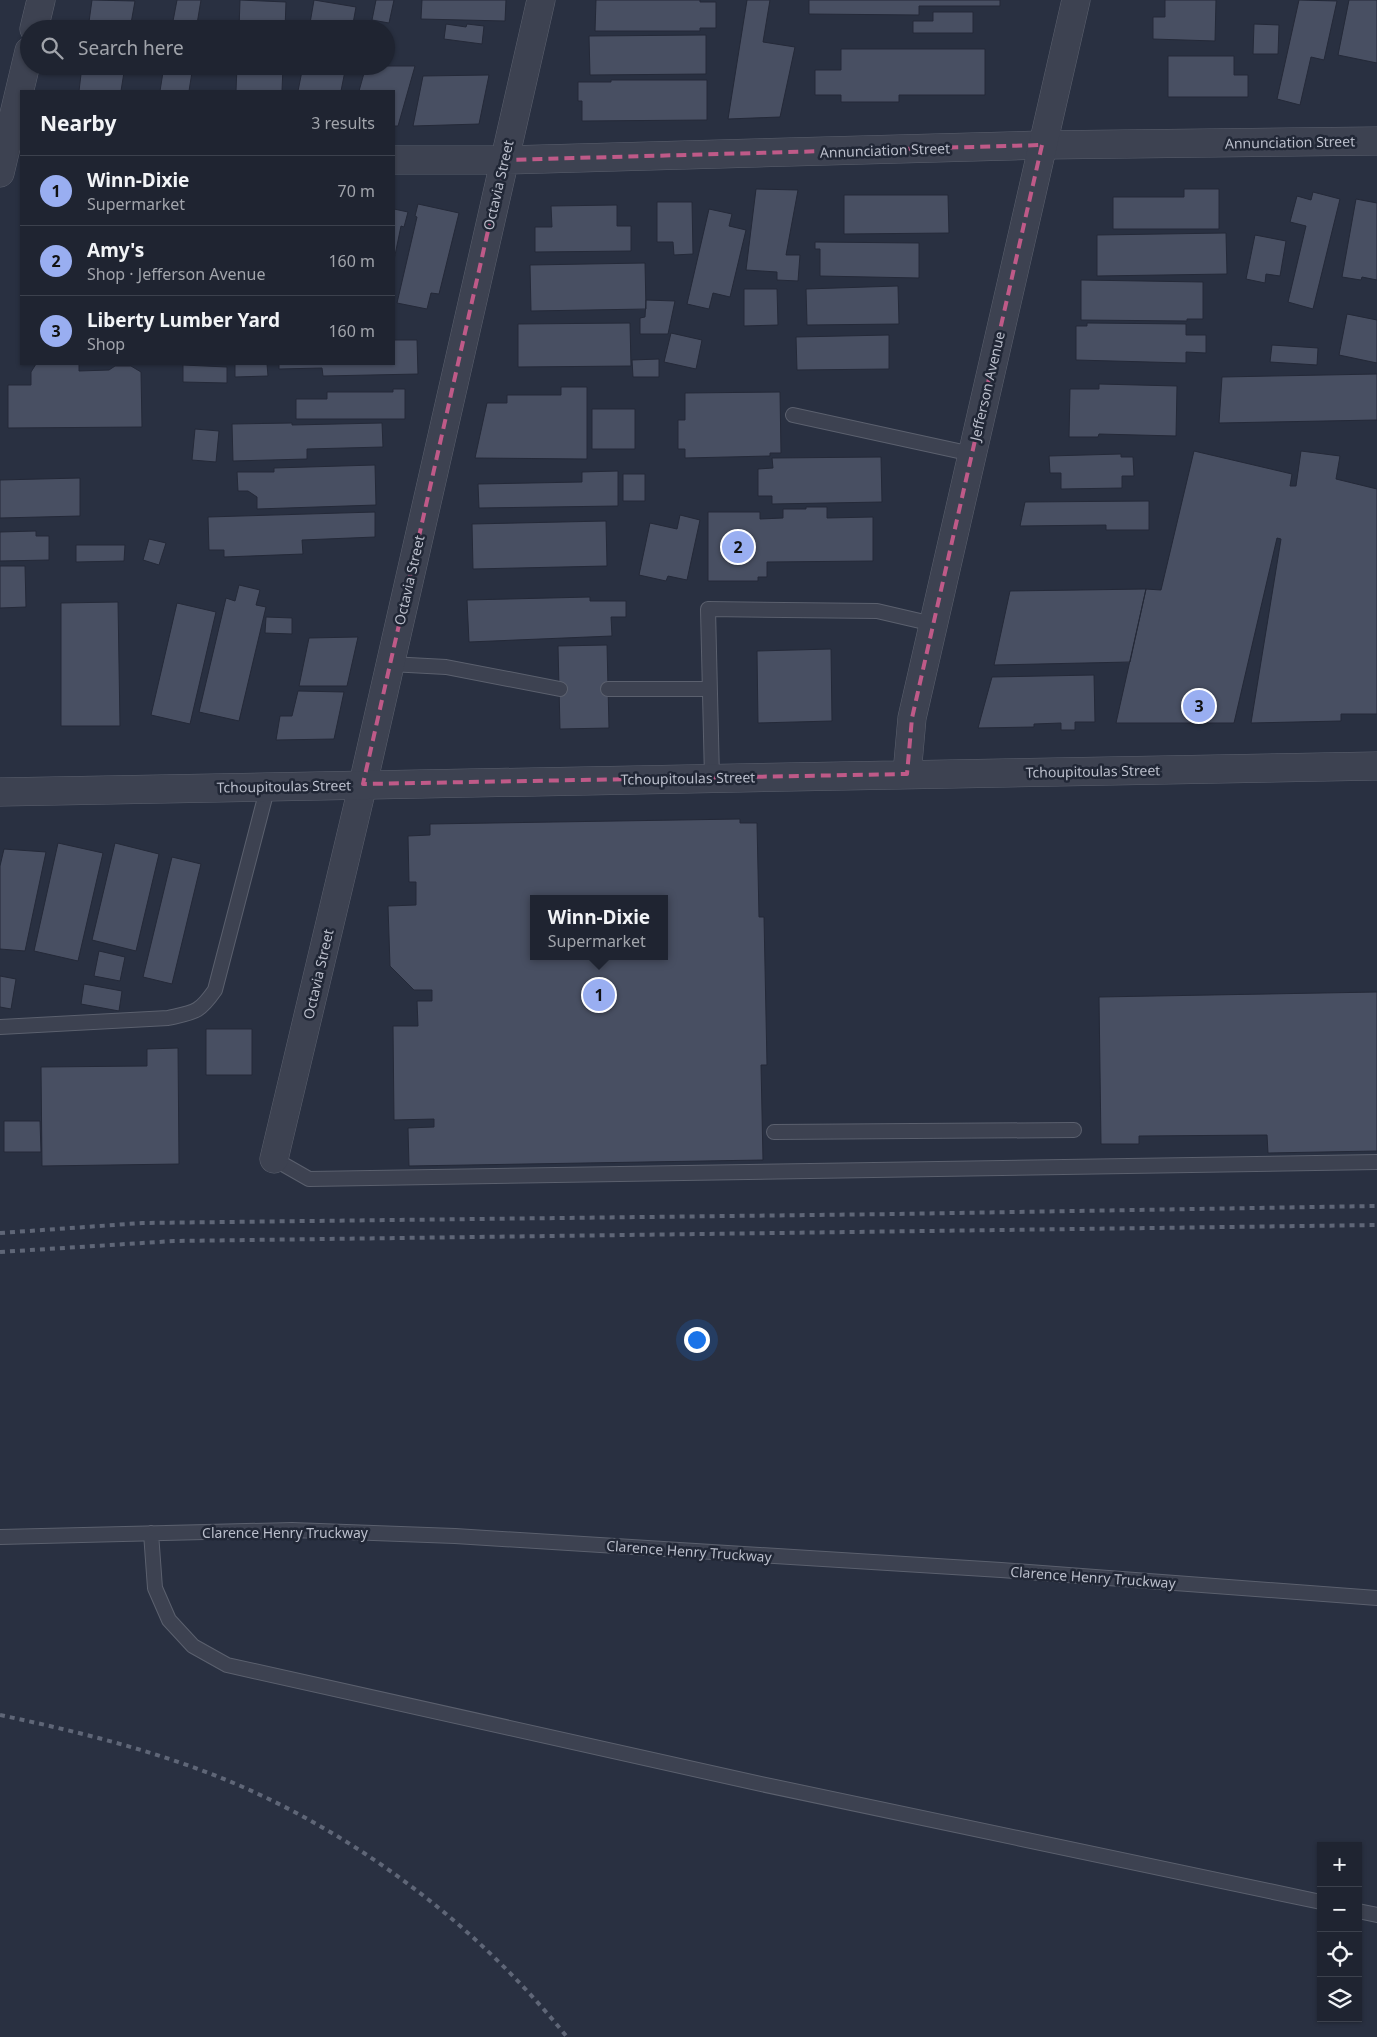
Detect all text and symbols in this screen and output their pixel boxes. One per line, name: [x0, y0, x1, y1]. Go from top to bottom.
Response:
search box: [20, 20, 395, 75]
icon: search: [38, 34, 66, 62]
text: Search here: [78, 35, 184, 61]
text: Nearby: [40, 109, 116, 137]
text: 3 results: [311, 112, 375, 134]
street label: Annunciation Street: [1225, 131, 1355, 153]
street label: Octavia Street: [478, 138, 518, 232]
street label: Annunciation Street: [820, 138, 950, 162]
text: Winn-Dixie: [87, 167, 189, 193]
text: 1: [51, 180, 61, 202]
text: 70 m: [338, 180, 375, 202]
text: Supermarket: [87, 193, 185, 215]
text: Amy's: [87, 237, 144, 263]
text: 2: [51, 250, 61, 272]
text: 160 m: [328, 250, 375, 272]
text: Shop · Jefferson Avenue: [87, 263, 265, 285]
text: Liberty Lumber Yard: [87, 307, 280, 333]
text: 3: [51, 320, 61, 342]
text: 160 m: [328, 320, 375, 342]
street label: Jefferson Avenue: [965, 329, 1009, 444]
text: Shop: [87, 333, 125, 355]
pin: 2: [722, 528, 754, 566]
street label: Octavia Street: [389, 533, 429, 627]
pin: 3: [1183, 687, 1215, 725]
street label: Tchoupitoulas Street: [1026, 760, 1160, 782]
street label: Tchoupitoulas Street: [621, 767, 755, 789]
street label: Tchoupitoulas Street: [217, 775, 351, 797]
popup: [530, 895, 668, 960]
text: Winn-Dixie: [548, 904, 650, 930]
street label: Octavia Street: [298, 927, 338, 1021]
text: Supermarket: [548, 930, 646, 952]
pin: 1: [583, 976, 615, 1014]
your location: [684, 1327, 710, 1353]
street label: Clarence Henry Truckway: [202, 1523, 369, 1542]
street label: Clarence Henry Truckway: [606, 1536, 773, 1566]
street label: Clarence Henry Truckway: [1010, 1562, 1177, 1592]
map controls: [1317, 1842, 1362, 2022]
button: +: [1317, 1842, 1362, 1887]
button: −: [1317, 1887, 1362, 1932]
button: locate: [1317, 1932, 1362, 1977]
button: layers: [1317, 1977, 1362, 2022]

